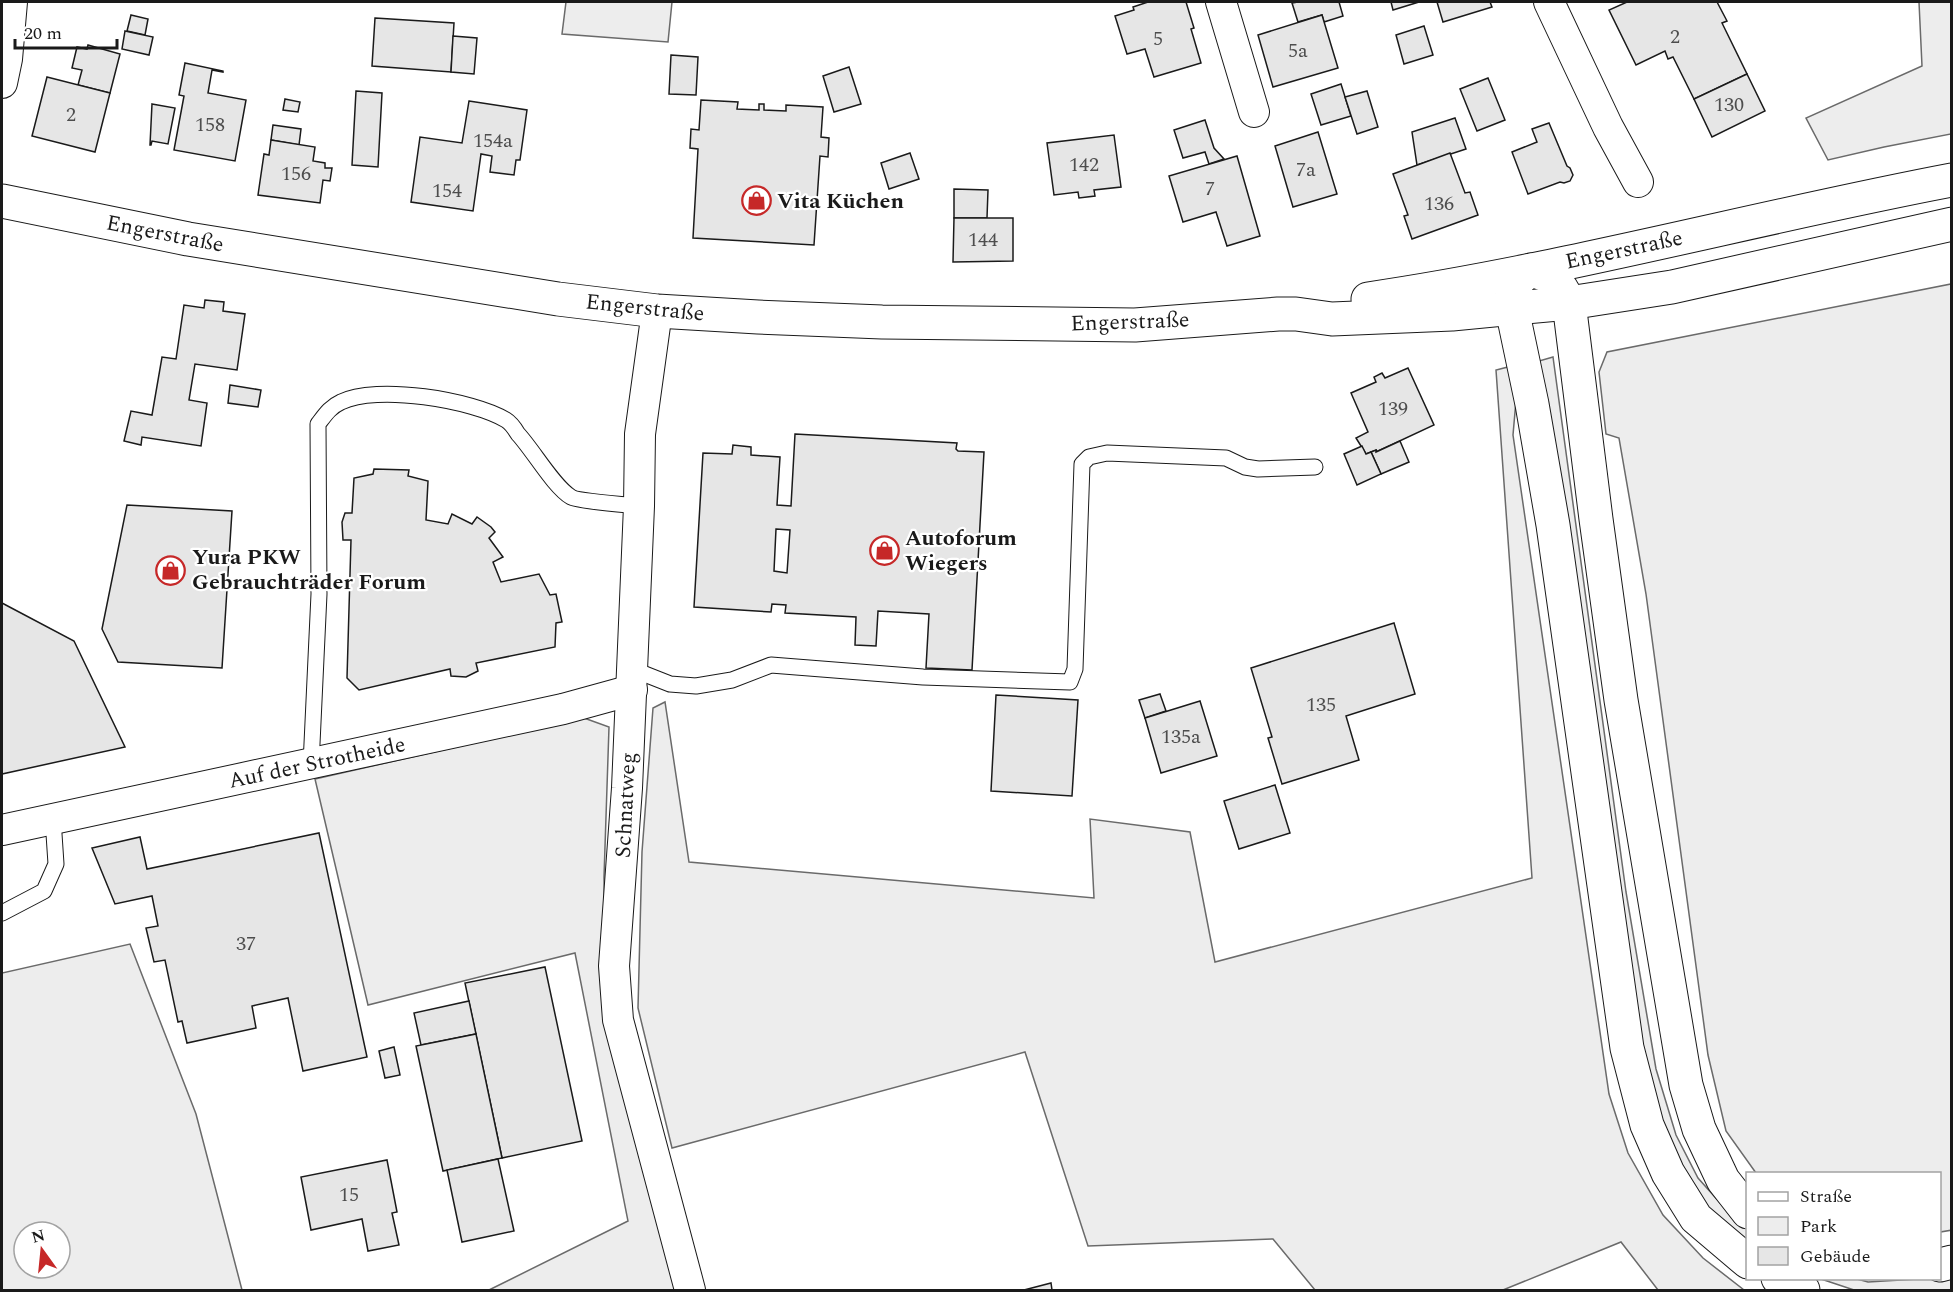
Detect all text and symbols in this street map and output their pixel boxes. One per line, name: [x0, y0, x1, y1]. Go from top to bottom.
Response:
scale bar: [15, 12, 117, 50]
text: 20 m: [24, 20, 62, 47]
house number: 2: [1670, 22, 1680, 52]
house number: 5: [1153, 24, 1163, 54]
house number: 5a: [1288, 36, 1308, 66]
house number: 130: [1714, 90, 1744, 120]
house number: 2: [66, 100, 76, 130]
house number: 158: [195, 110, 225, 140]
house number: 154a: [473, 126, 513, 156]
house number: 142: [1069, 150, 1099, 180]
house number: 7a: [1296, 155, 1316, 185]
house number: 156: [281, 159, 311, 189]
house number: 7: [1205, 174, 1215, 204]
house number: 154: [432, 176, 462, 206]
shop icon: Vita Küchen: [740, 185, 772, 217]
place label: Vita Küchen: [777, 185, 904, 218]
house number: 136: [1424, 189, 1454, 219]
street label: Engerstraße: [103, 206, 227, 262]
street label: Engerstraße: [1562, 221, 1686, 279]
house number: 144: [968, 225, 998, 255]
street label: Engerstraße: [584, 285, 706, 331]
street label: Engerstraße: [1070, 303, 1190, 341]
house number: 139: [1378, 394, 1408, 424]
place label: Autoforum Wiegers: [905, 522, 1017, 580]
shop icon: Autoforum Wiegers: [868, 535, 900, 567]
place label: Yura PKW Gebrauchträder Forum: [192, 541, 426, 599]
shop icon: Yura PKW Gebrauchträder Forum: [155, 554, 187, 586]
house number: 135: [1306, 690, 1336, 720]
house number: 135a: [1161, 722, 1201, 752]
street label: Auf der Strotheide: [225, 728, 409, 798]
street label: Schnatweg: [607, 751, 645, 859]
house number: 37: [236, 929, 256, 959]
legend: [1746, 1172, 1941, 1280]
house number: 15: [339, 1180, 359, 1210]
text: Straße: [1800, 1183, 1852, 1210]
text: Park: [1800, 1213, 1837, 1240]
north arrow: [12, 1220, 72, 1280]
text: N: [29, 1223, 48, 1250]
text: Gebäude: [1800, 1243, 1870, 1270]

